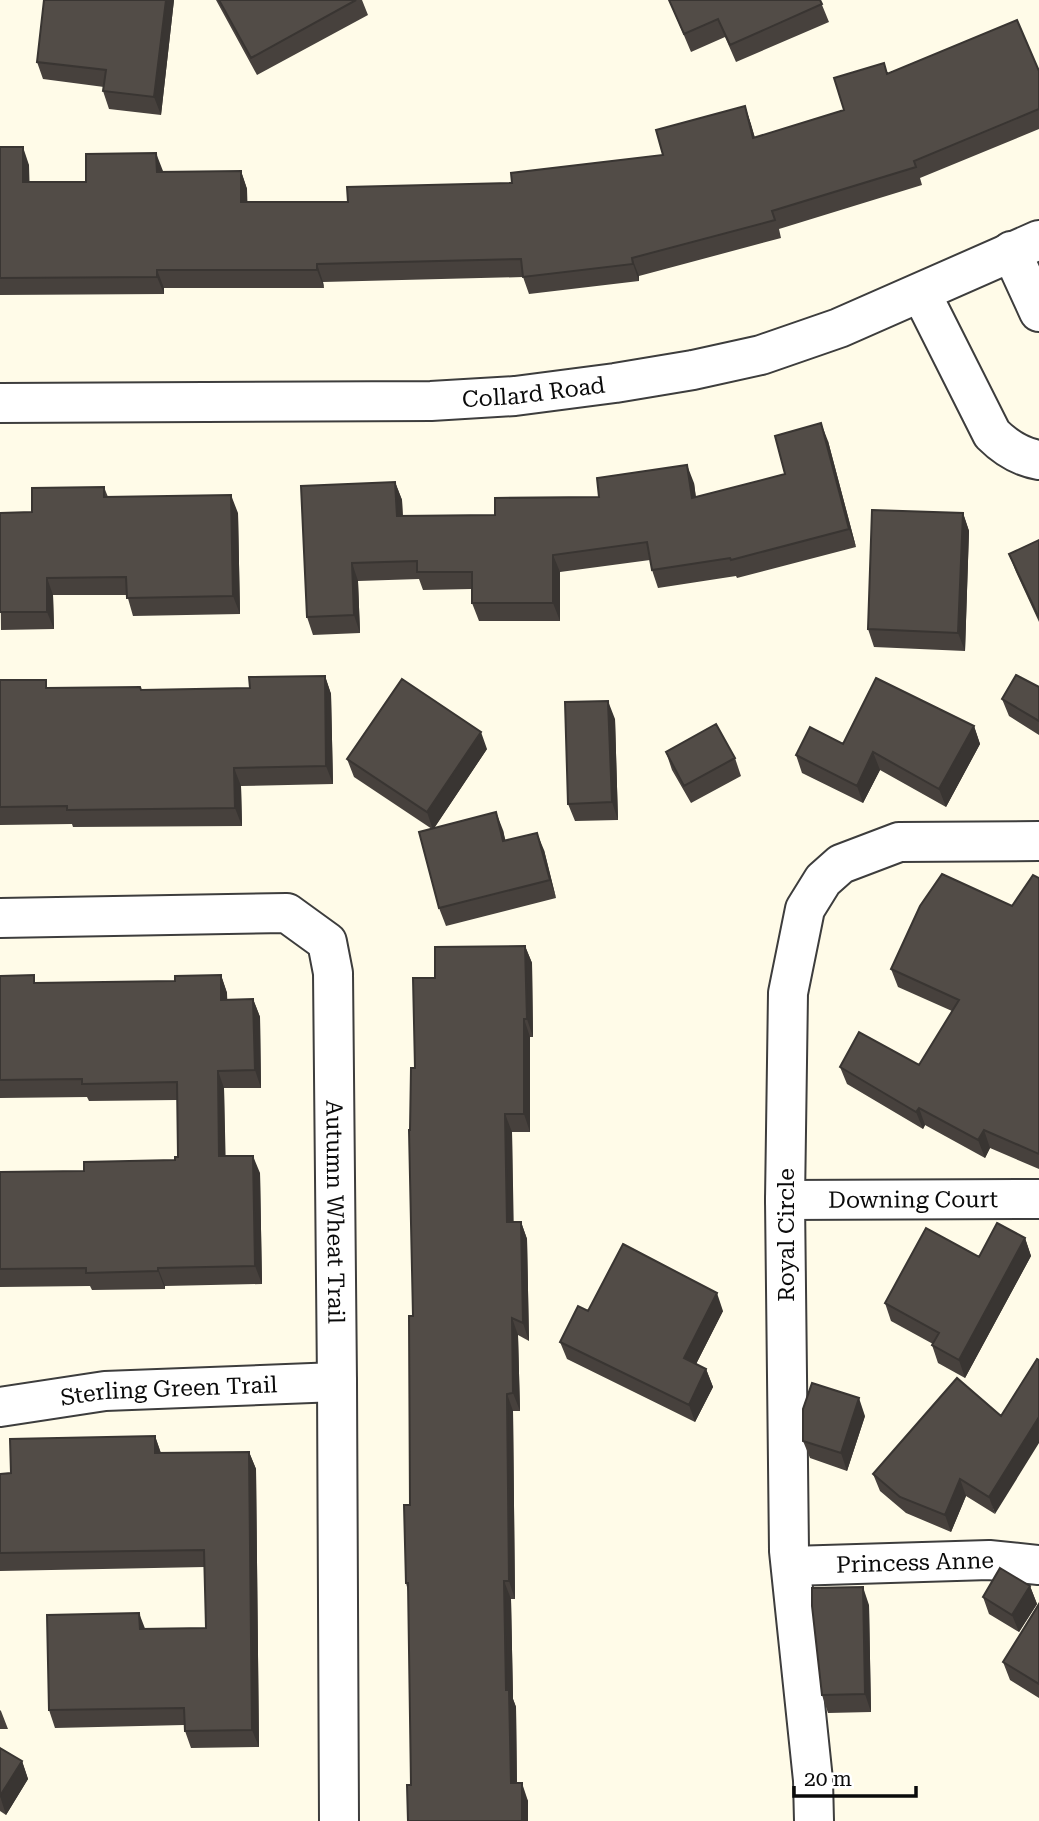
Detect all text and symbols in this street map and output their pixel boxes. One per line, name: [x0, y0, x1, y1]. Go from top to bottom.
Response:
street label: Collard Road: [461, 371, 607, 413]
street label: Autumn Wheat Trail: [320, 1100, 349, 1324]
street label: Royal Circle: [773, 1168, 800, 1302]
street label: Downing Court: [828, 1186, 998, 1214]
street label: Sterling Green Trail: [59, 1371, 278, 1412]
street label: Princess Anne: [836, 1547, 994, 1579]
scale bar: [794, 1755, 916, 1799]
text: 20 m: [804, 1767, 852, 1791]

